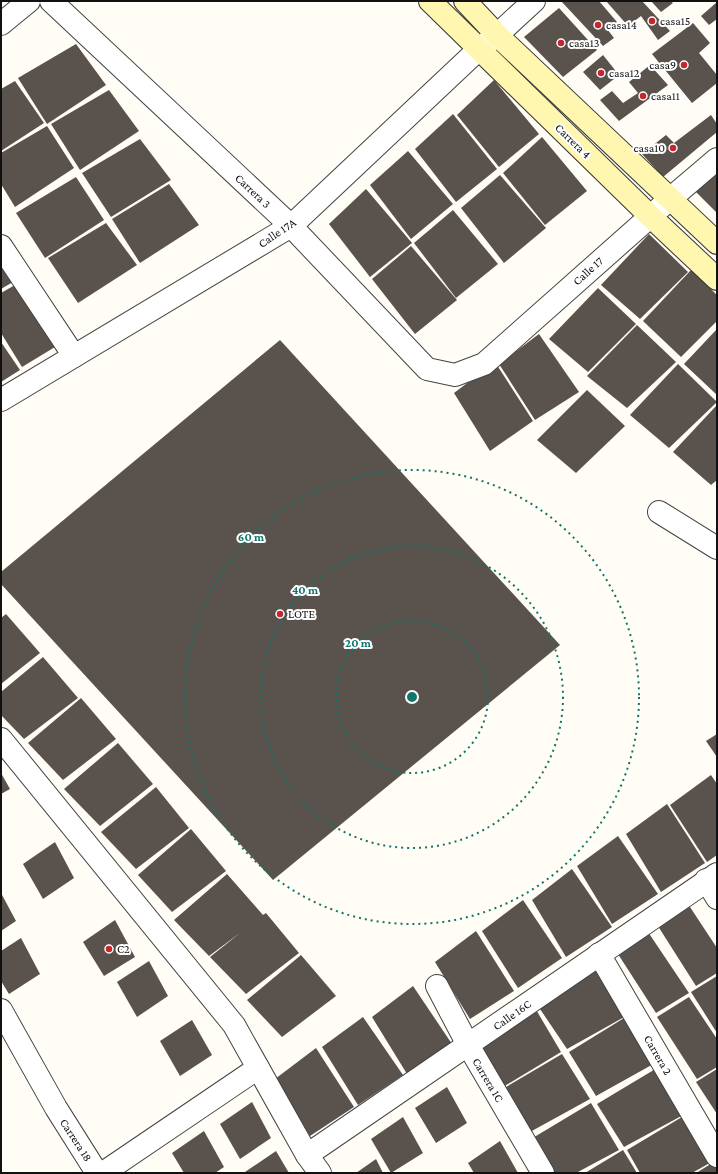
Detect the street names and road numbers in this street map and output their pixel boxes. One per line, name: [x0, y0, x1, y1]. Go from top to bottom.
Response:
street label: Carrera 4: [552, 121, 594, 161]
street label: Carrera 3: [232, 171, 274, 211]
street label: Calle 17A: [256, 215, 299, 251]
street label: Calle 17: [570, 253, 606, 288]
street label: Calle 16C: [490, 997, 534, 1033]
street label: Carrera 2: [641, 1033, 675, 1078]
street label: Carrera 1C: [469, 1055, 507, 1105]
street label: Carrera 18: [57, 1116, 95, 1164]

